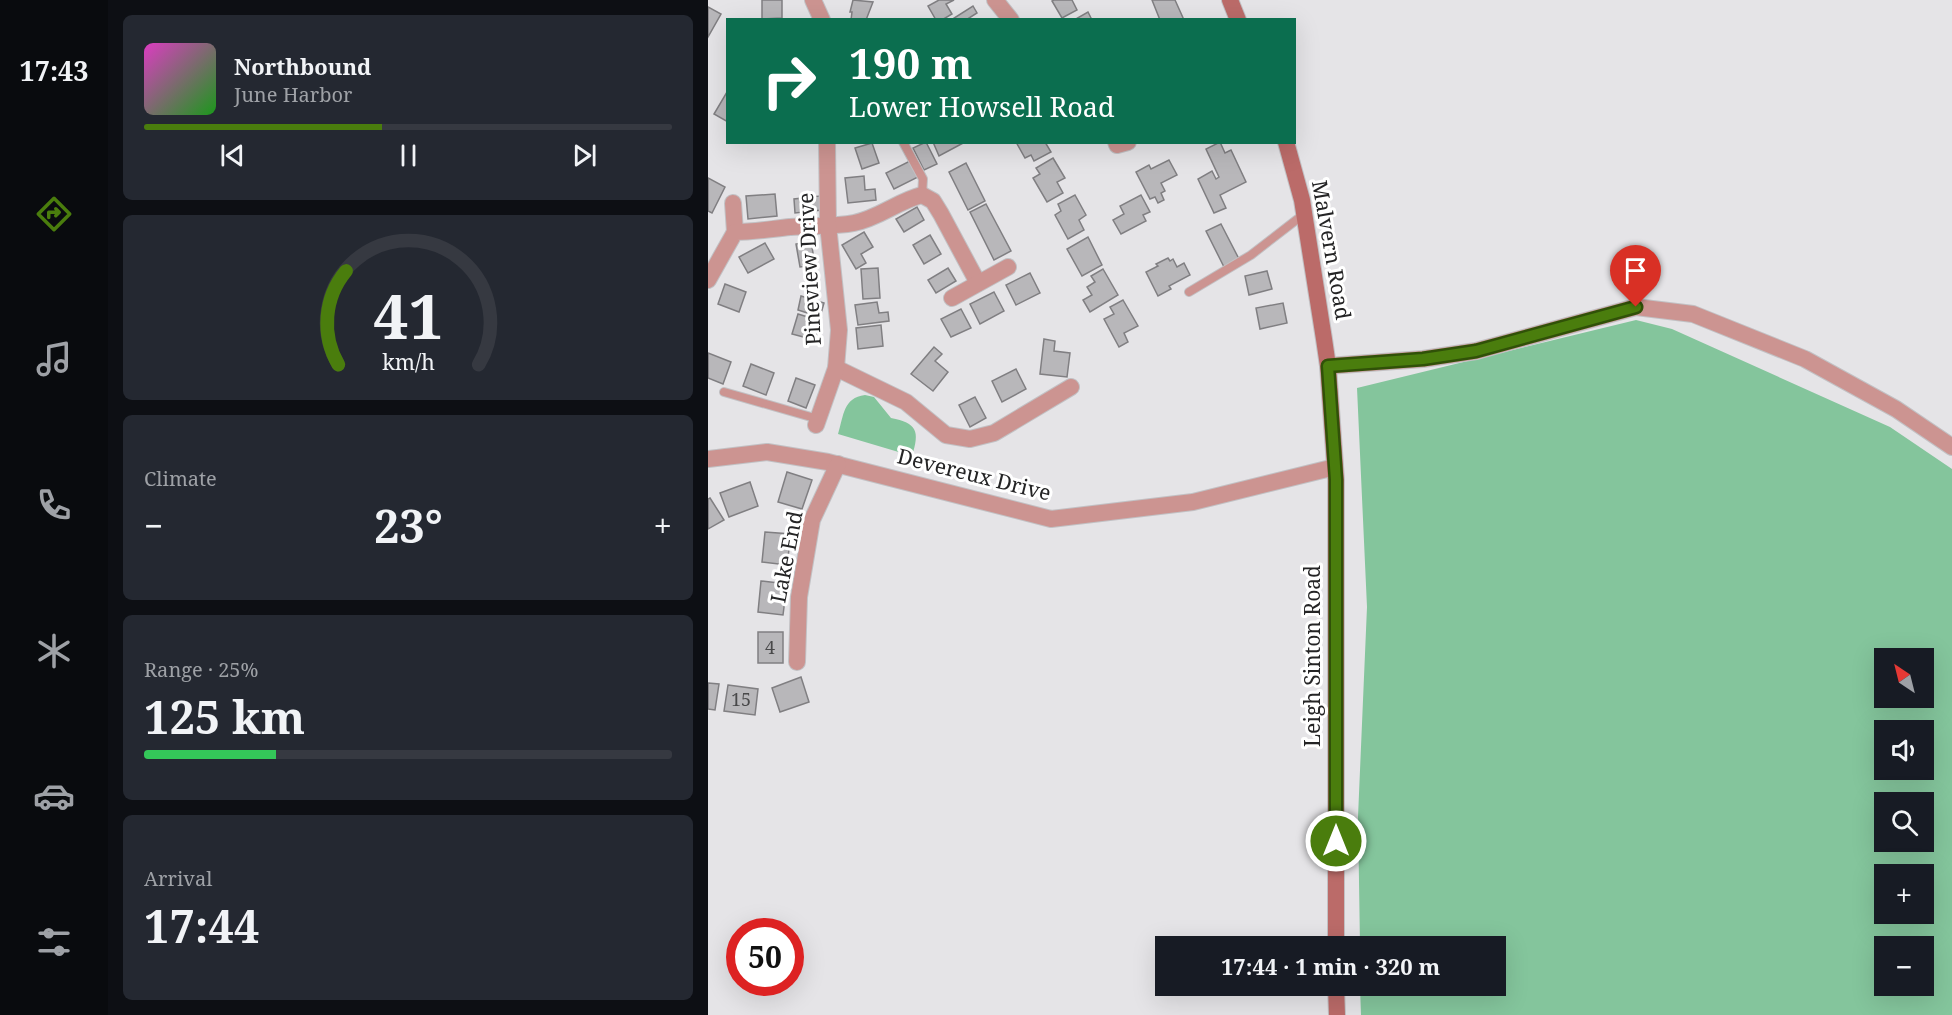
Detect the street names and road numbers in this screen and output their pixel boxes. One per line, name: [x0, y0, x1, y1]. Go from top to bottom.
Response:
street label: Malvern Road: [1306, 178, 1358, 322]
street label: Pineview Drive: [791, 192, 827, 346]
street label: Devereux Drive: [895, 441, 1054, 507]
street label: Lake End: [763, 508, 809, 605]
street label: Leigh Sinton Road: [1298, 565, 1326, 747]

